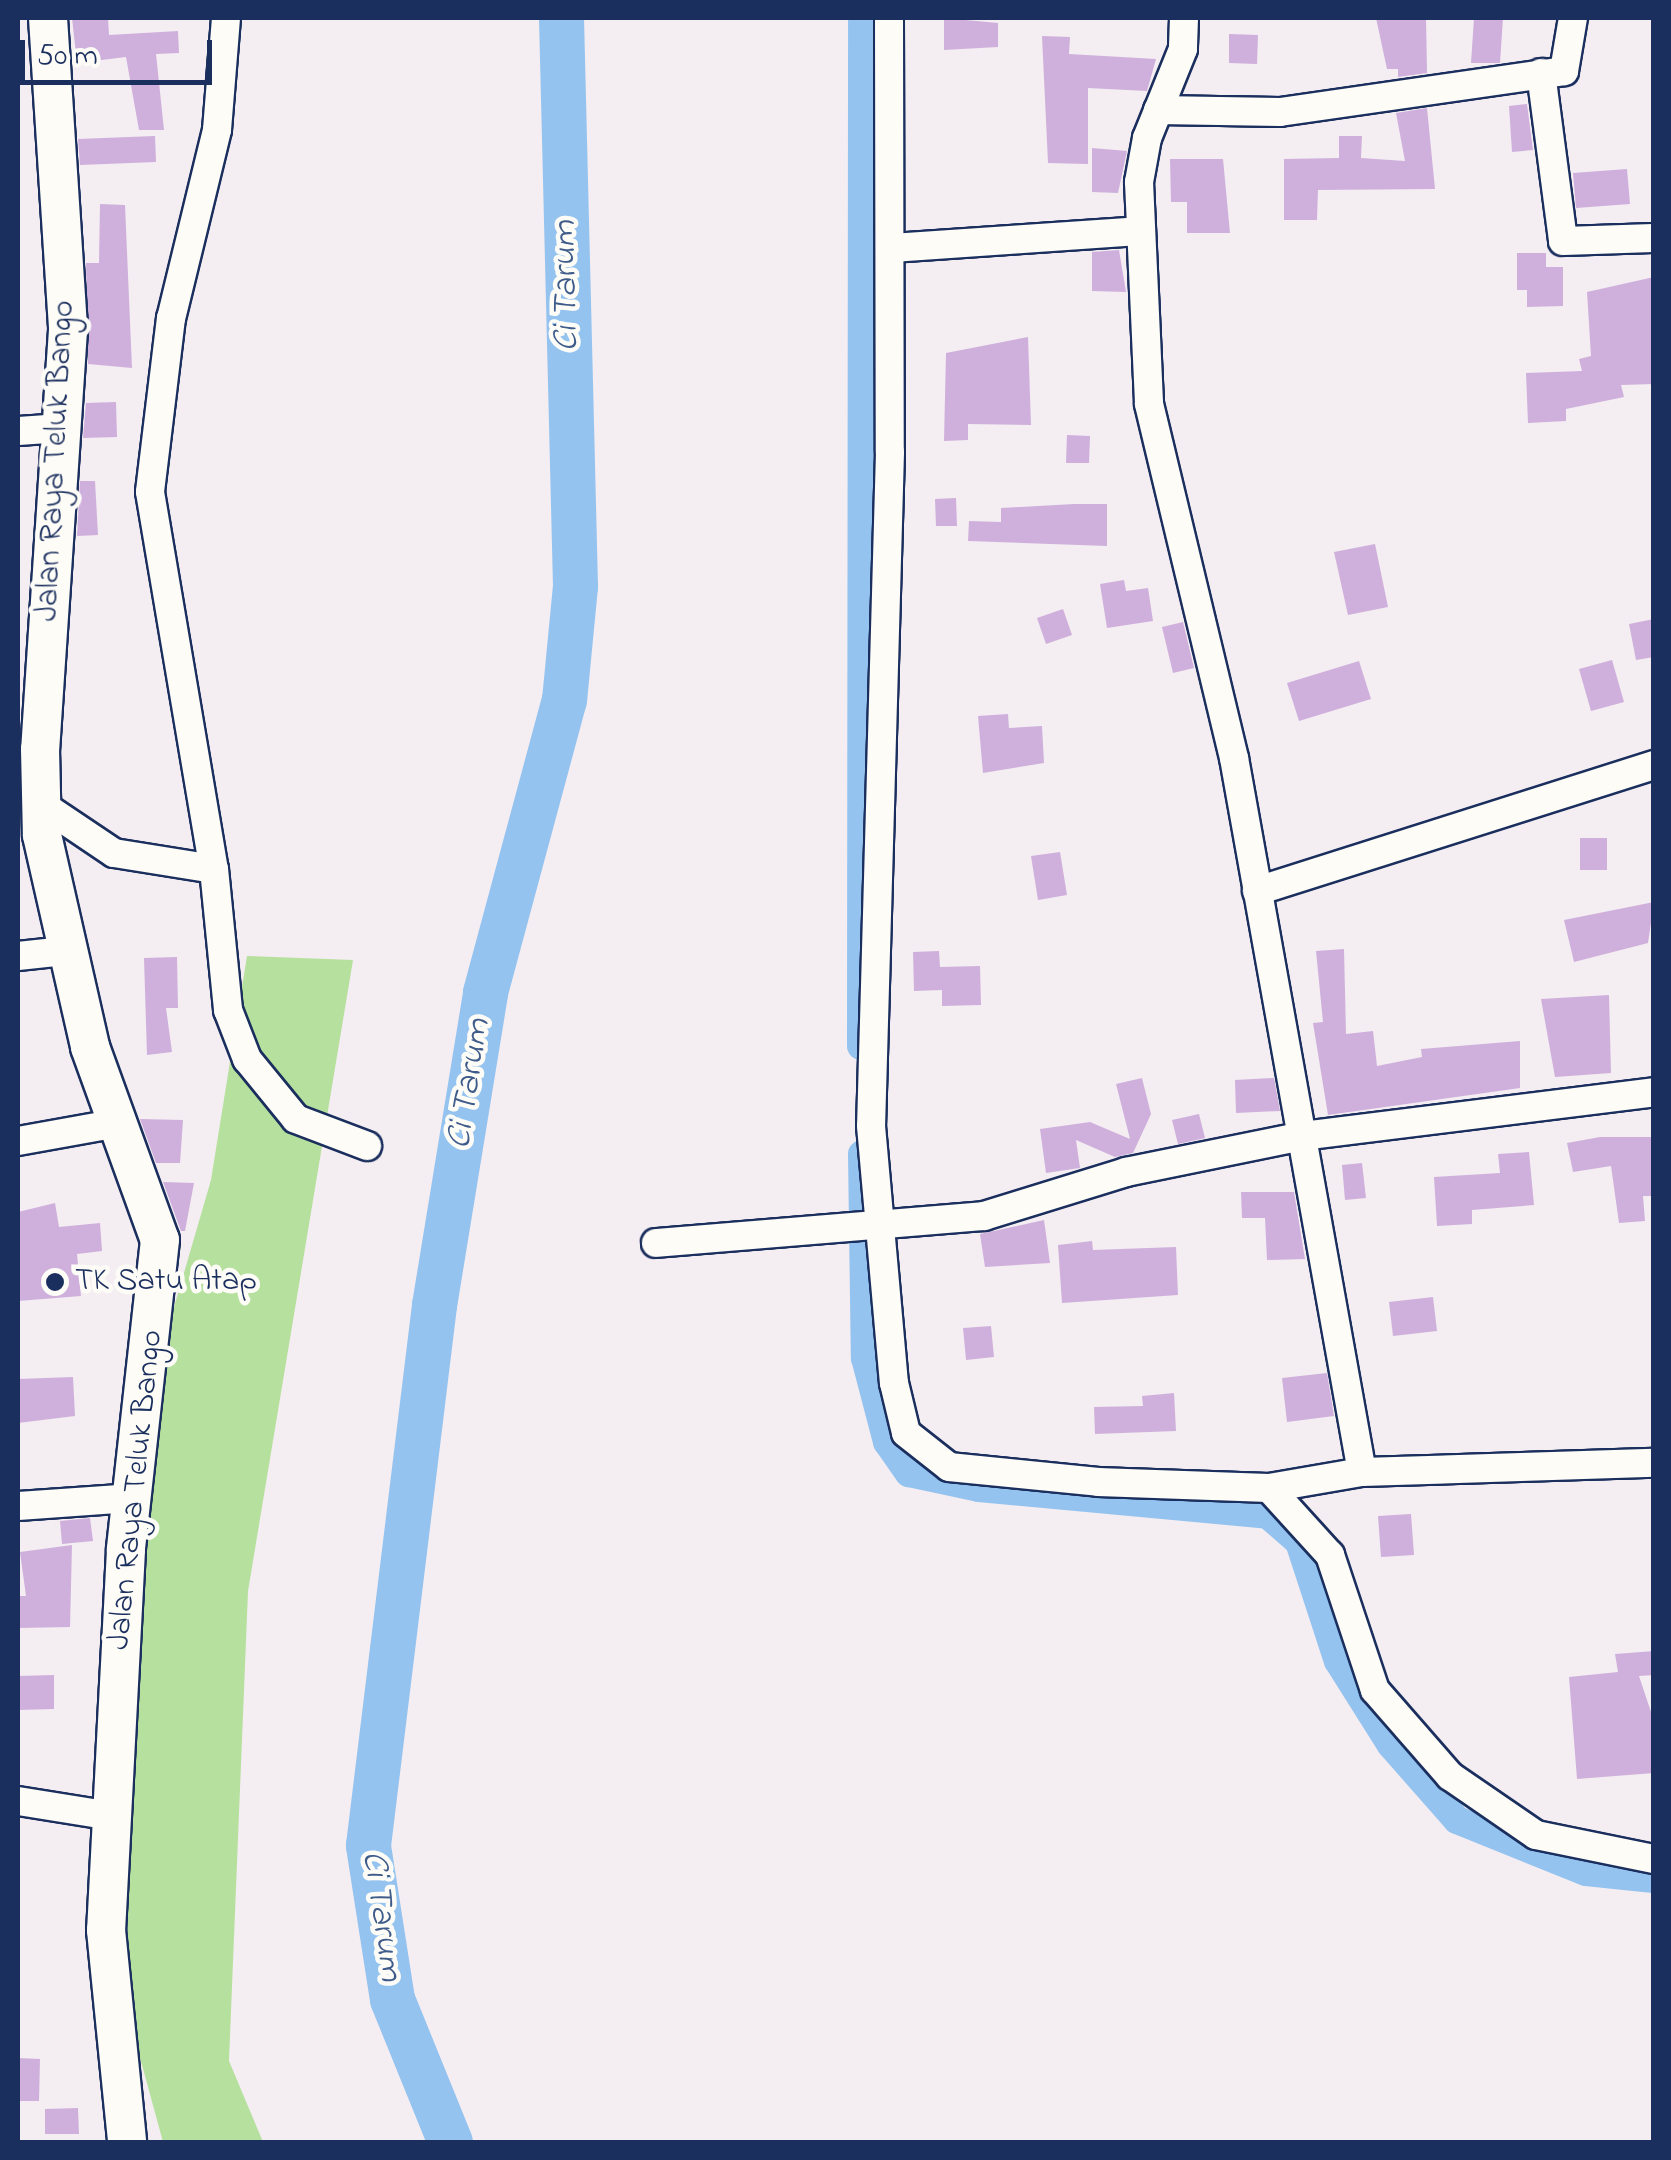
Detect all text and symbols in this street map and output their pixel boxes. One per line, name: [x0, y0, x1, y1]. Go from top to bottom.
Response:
scale bar: [25, 20, 218, 82]
text: 50 m: [37, 35, 98, 79]
water label: Ci Tarum: [545, 220, 589, 352]
street label: Jalan Raya Teluk Bango: [29, 300, 85, 622]
water label: Ci Tarum: [439, 1016, 501, 1152]
place label: TK Satu Atap: [75, 1263, 257, 1301]
marker: TK Satu Atap: [44, 1271, 66, 1293]
street label: Jalan Raya Teluk Bango: [101, 1328, 173, 1652]
water label: Ci Tarum: [351, 1848, 411, 1984]

